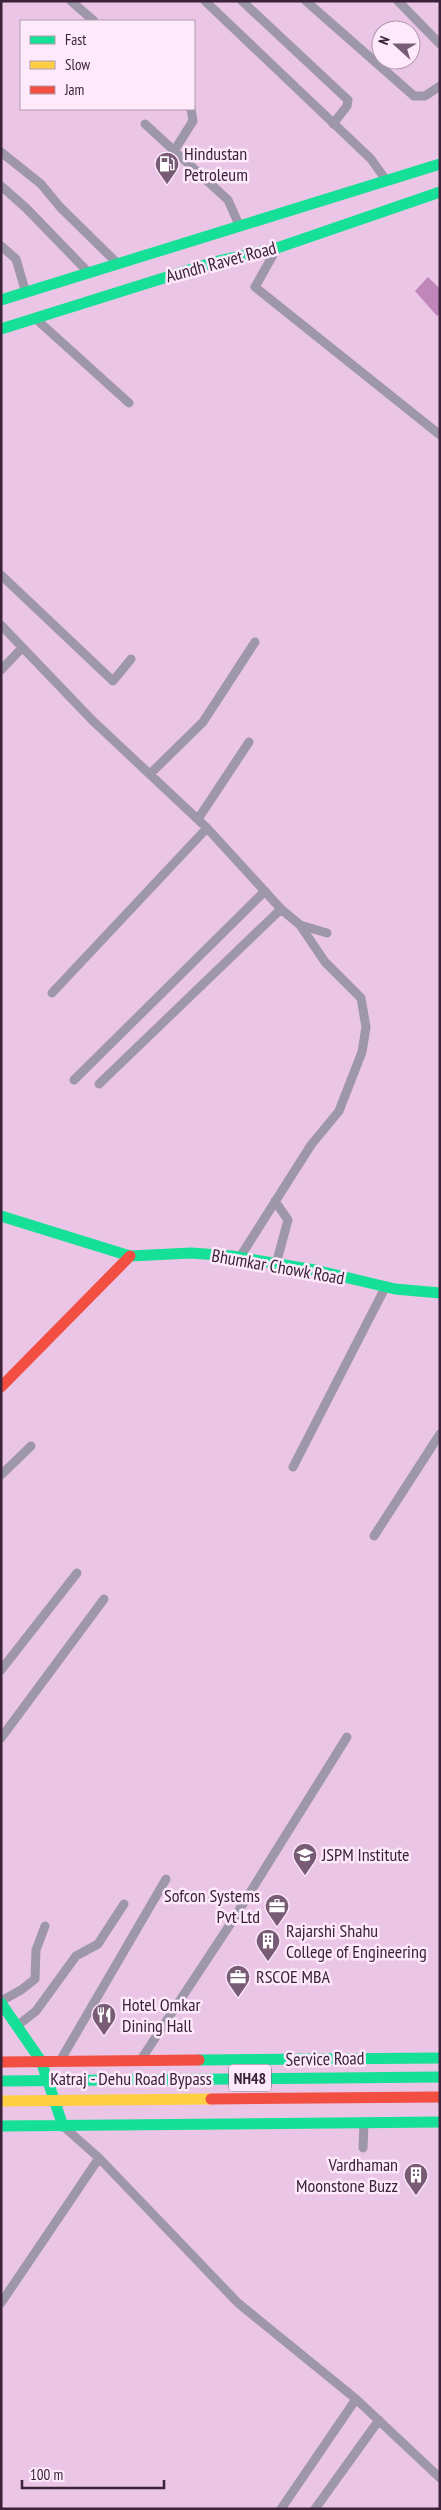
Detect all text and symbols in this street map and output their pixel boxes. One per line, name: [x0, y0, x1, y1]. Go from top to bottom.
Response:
legend: [20, 20, 195, 110]
north arrow: [371, 20, 421, 70]
text: Fast: [65, 30, 86, 49]
text: N: [374, 34, 394, 47]
text: Slow: [65, 55, 90, 74]
text: Jam: [64, 80, 84, 99]
place label: Hindustan Petroleum: [184, 142, 248, 186]
fuel station icon: Hindustan Petroleum: [154, 151, 180, 185]
street label: Aundh Ravet Road: [163, 236, 279, 287]
street label: Bhumkar Chowk Road: [210, 1244, 346, 1289]
school or university icon: JSPM Institute: [292, 1842, 318, 1876]
place label: JSPM Institute: [321, 1843, 409, 1866]
place label: Sofcon Systems Pvt Ltd: [164, 1884, 260, 1928]
office icon: Sofcon Systems Pvt Ltd: [264, 1893, 290, 1927]
place label: Rajarshi Shahu College of Engineering: [286, 1919, 427, 1963]
building icon: Rajarshi Shahu College of Engineering: [255, 1928, 281, 1962]
office icon: RSCOE MBA: [225, 1964, 251, 1998]
place label: RSCOE MBA: [256, 1965, 331, 1988]
place label: Hotel Omkar Dining Hall: [122, 1993, 200, 2037]
restaurant icon: Hotel Omkar Dining Hall: [91, 2002, 117, 2036]
street label: Service Road: [285, 2046, 365, 2071]
road number: NH48: [229, 2064, 271, 2092]
street label: Katraj - Dehu Road Bypass: [50, 2067, 212, 2090]
place label: Vardhaman Moonstone Buzz: [296, 2153, 398, 2197]
building icon: Vardhaman Moonstone Buzz: [403, 2162, 429, 2196]
scale bar: [22, 2458, 165, 2490]
text: 100 m: [30, 2465, 63, 2484]

